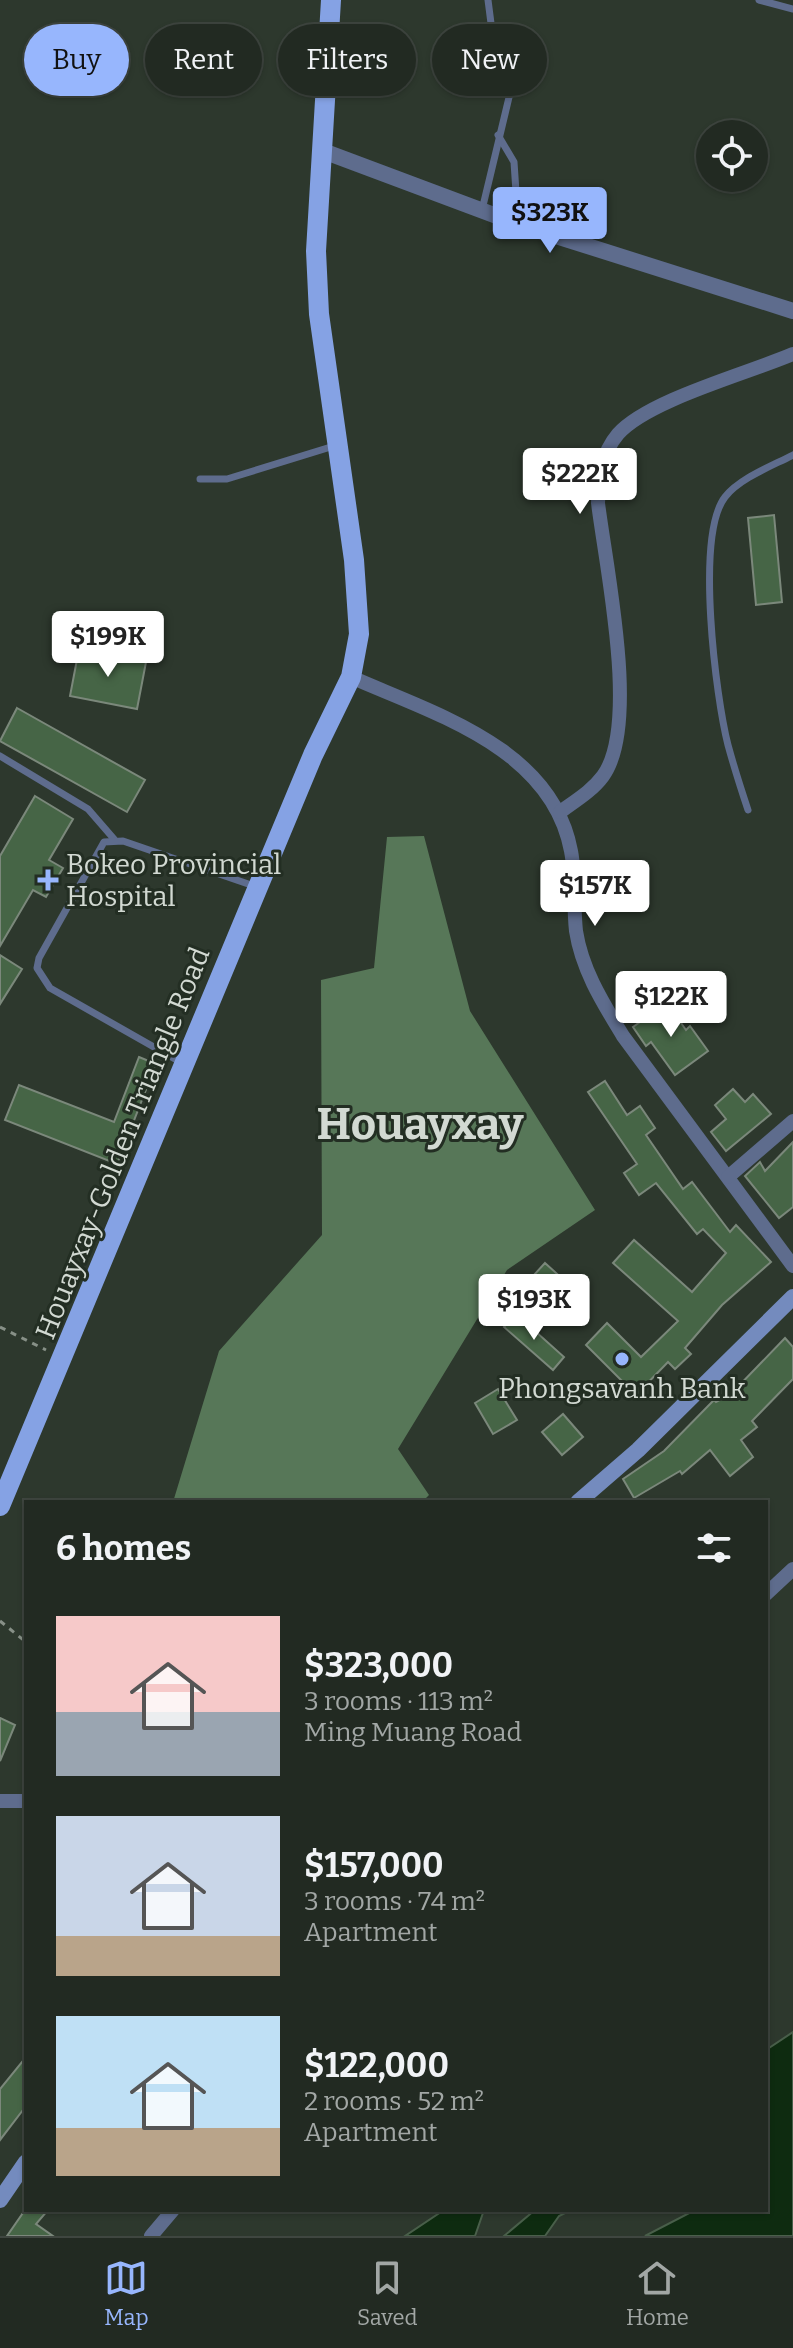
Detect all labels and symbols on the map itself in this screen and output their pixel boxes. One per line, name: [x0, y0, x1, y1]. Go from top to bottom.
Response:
pin: $323K: [494, 187, 606, 255]
pin: $222K: [524, 448, 636, 516]
pin: $199K: [52, 611, 164, 679]
place label: Bokeo Provincial Hospital: [66, 848, 281, 913]
pin: $157K: [539, 860, 651, 928]
marker: Bokeo Provincial Hospital: [37, 869, 59, 891]
street label: Houayxay-Golden Triangle Road: [29, 942, 216, 1344]
pin: $122K: [615, 971, 727, 1039]
district label: Houayxay: [316, 1098, 524, 1151]
pin: $193K: [478, 1274, 590, 1342]
marker: Phongsavanh Bank: [613, 1350, 631, 1368]
place label: Phongsavanh Bank: [498, 1372, 746, 1405]

